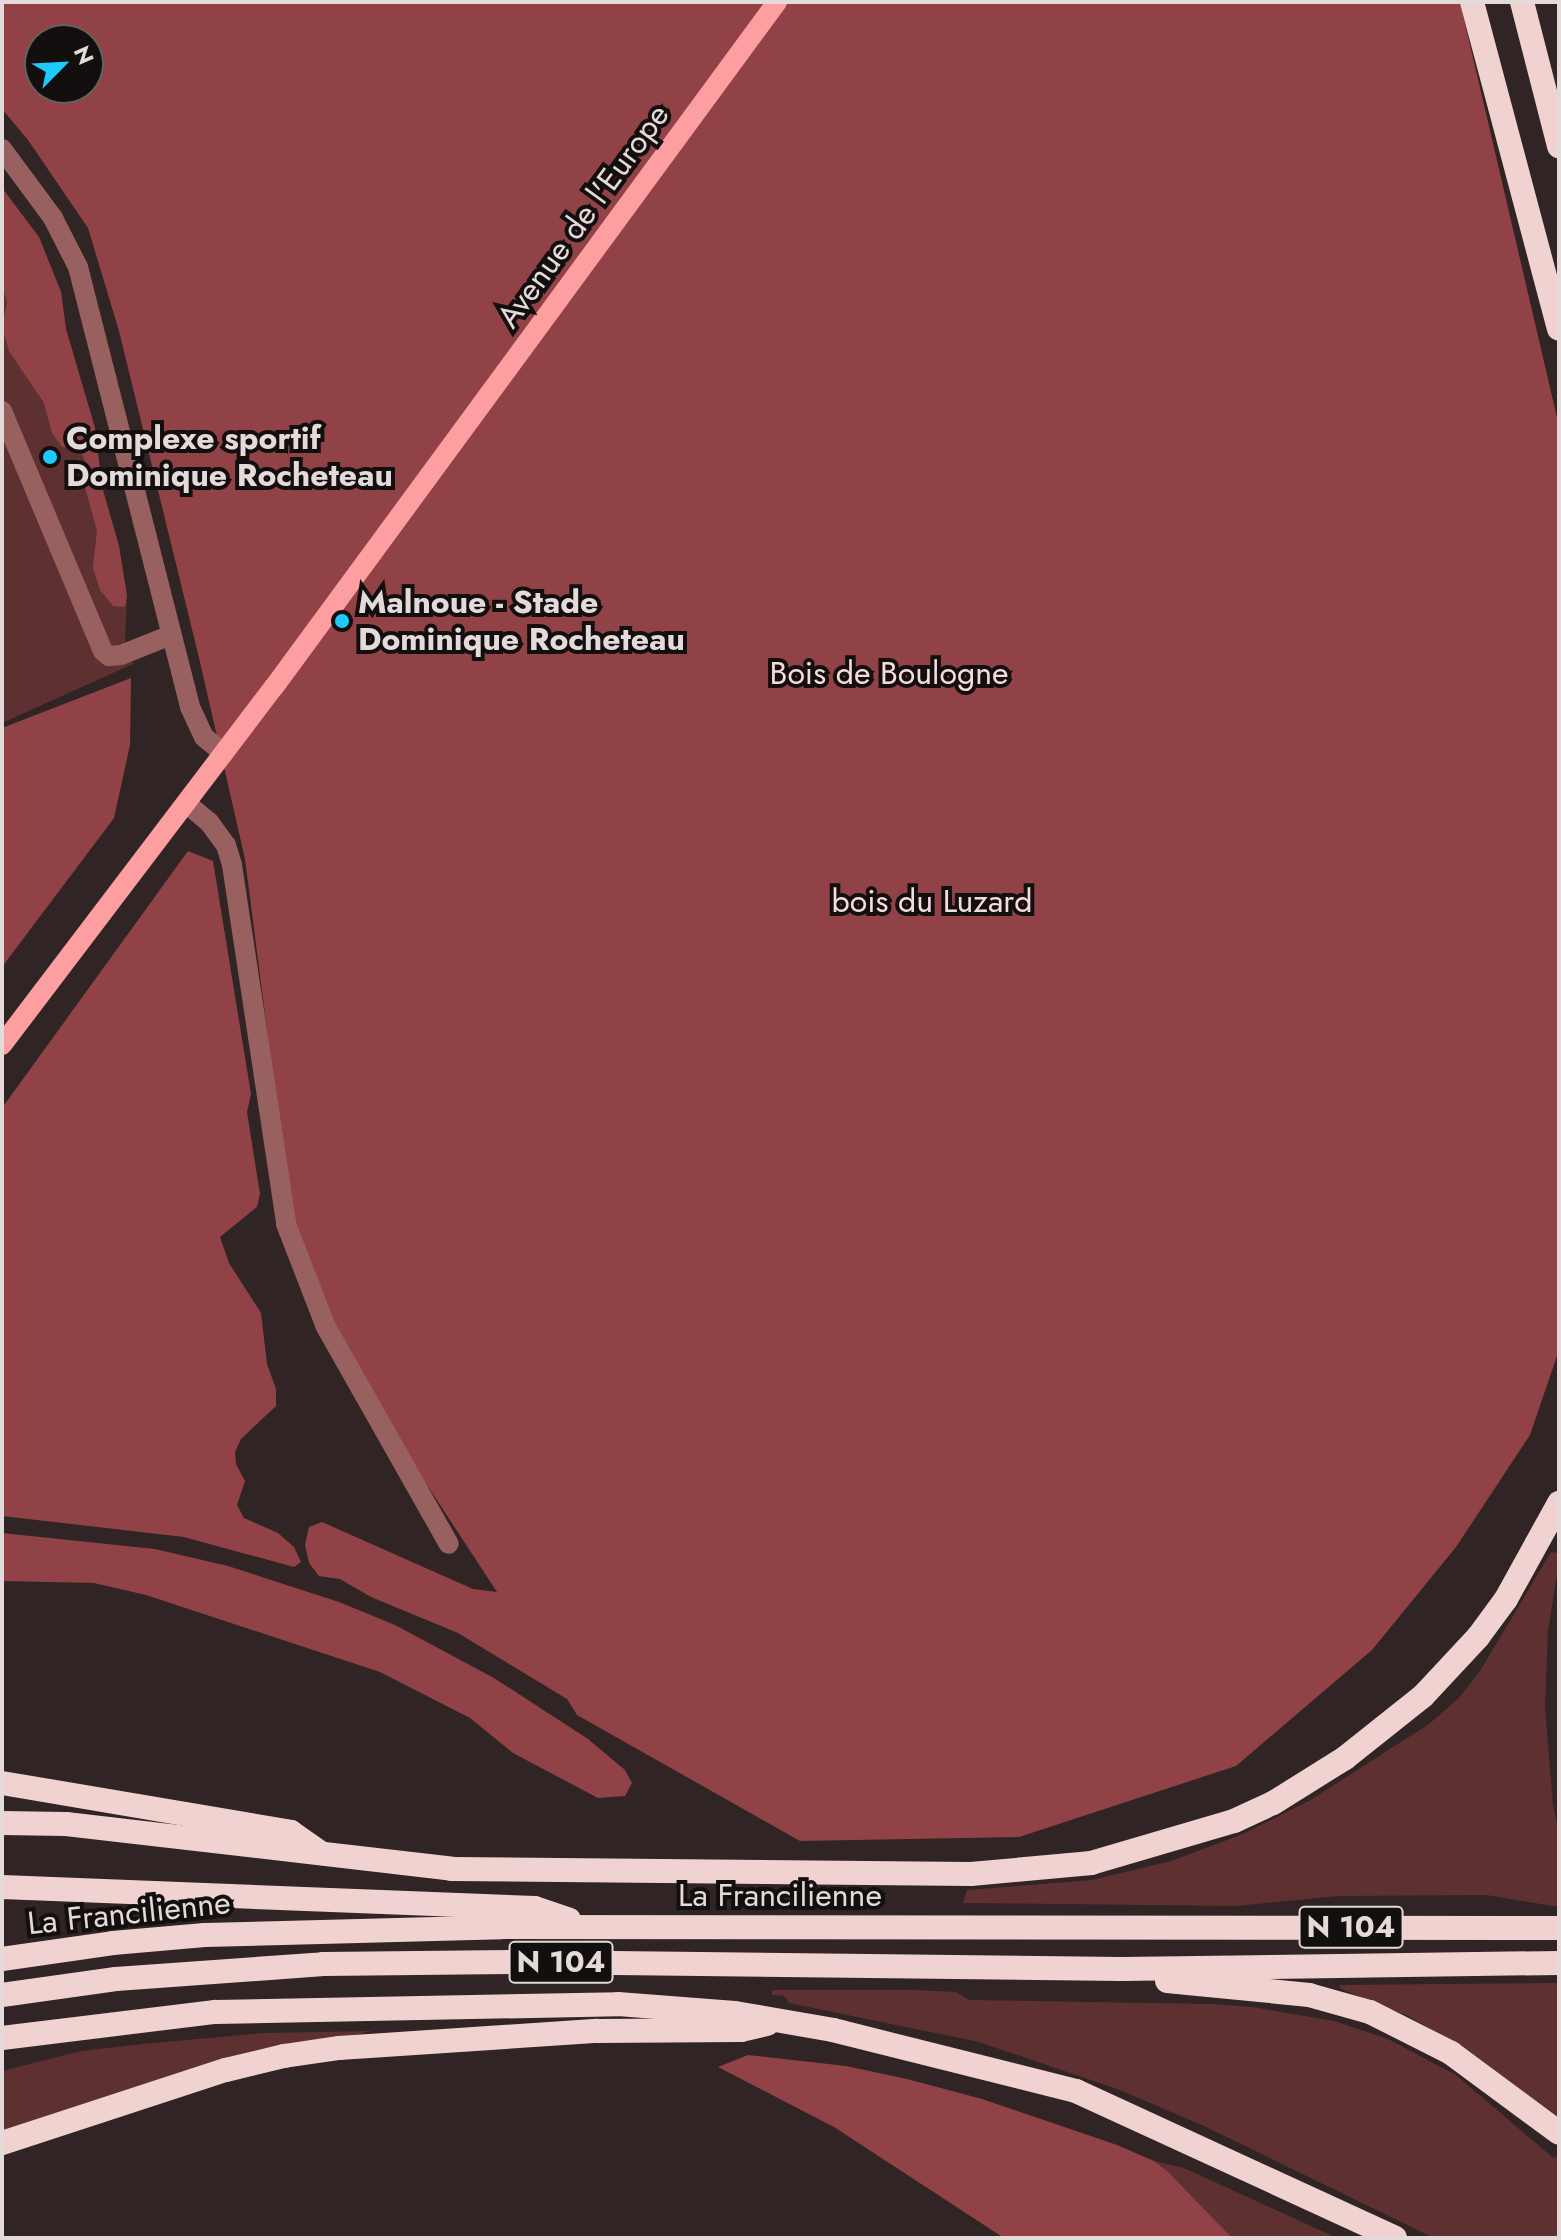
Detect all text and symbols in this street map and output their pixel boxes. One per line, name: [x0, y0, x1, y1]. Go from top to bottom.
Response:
north arrow: [24, 24, 104, 104]
text: N: [66, 41, 102, 70]
street label: Avenue de l'Europe: [489, 97, 677, 335]
place label: Complexe sportif Dominique Rocheteau: [66, 420, 393, 495]
marker: Complexe sportif Dominique Rocheteau: [41, 448, 59, 466]
place label: Malnoue - Stade Dominique Rocheteau: [358, 584, 685, 659]
marker: Malnoue - Stade Dominique Rocheteau: [333, 612, 351, 630]
park label: Bois de Boulogne: [770, 654, 1008, 692]
park label: bois du Luzard: [831, 882, 1033, 920]
street label: La Francilienne: [678, 1876, 882, 1914]
street label: La Francilienne: [26, 1883, 232, 1943]
road number: N 104: [1297, 1901, 1405, 1953]
road number: N 104: [507, 1936, 615, 1988]

